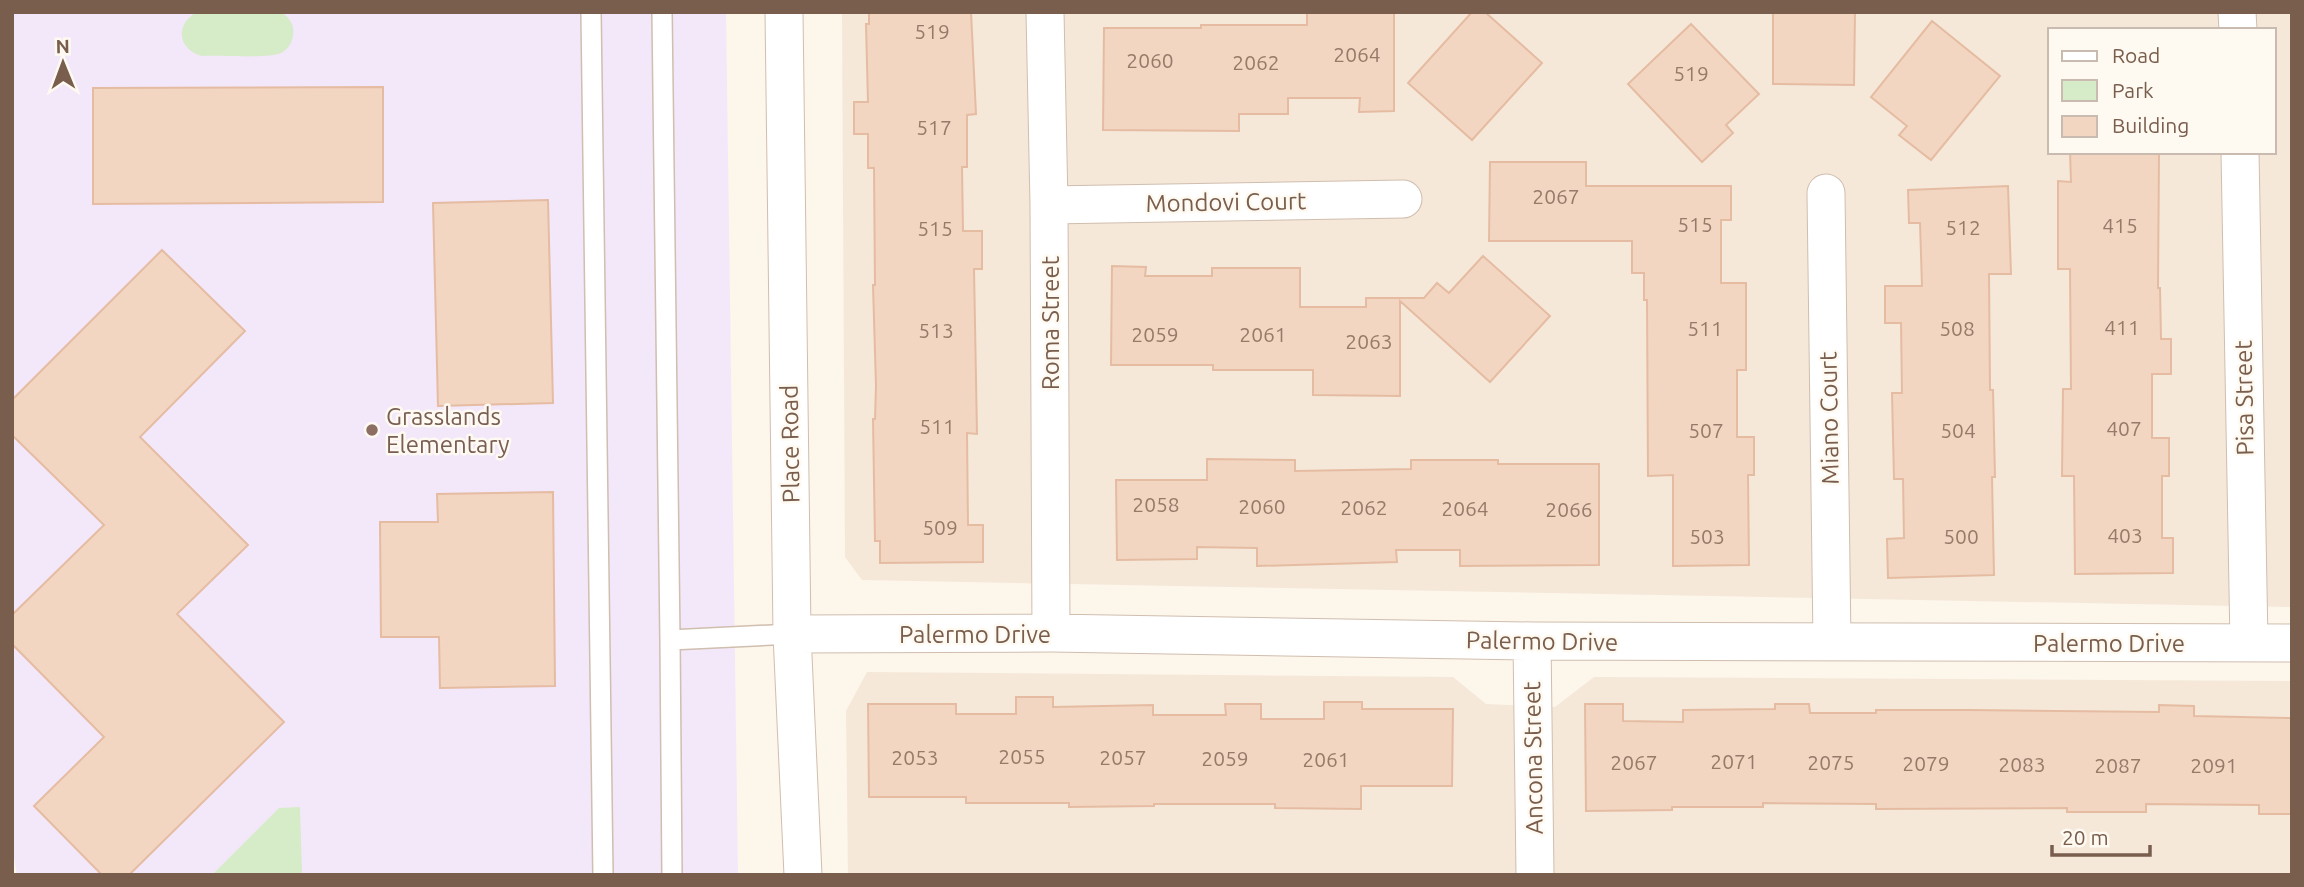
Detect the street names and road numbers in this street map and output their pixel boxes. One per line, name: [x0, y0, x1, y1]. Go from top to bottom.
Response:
street label: Mondovi Court: [1145, 187, 1307, 217]
street label: Roma Street: [1037, 255, 1064, 390]
street label: Pisa Street: [2229, 339, 2259, 456]
street label: Miano Court: [1814, 351, 1844, 485]
street label: Place Road: [775, 385, 805, 503]
street label: Palermo Drive: [899, 621, 1051, 648]
street label: Palermo Drive: [1466, 626, 1618, 656]
street label: Palermo Drive: [2033, 630, 2185, 657]
street label: Ancona Street: [1518, 681, 1548, 835]

